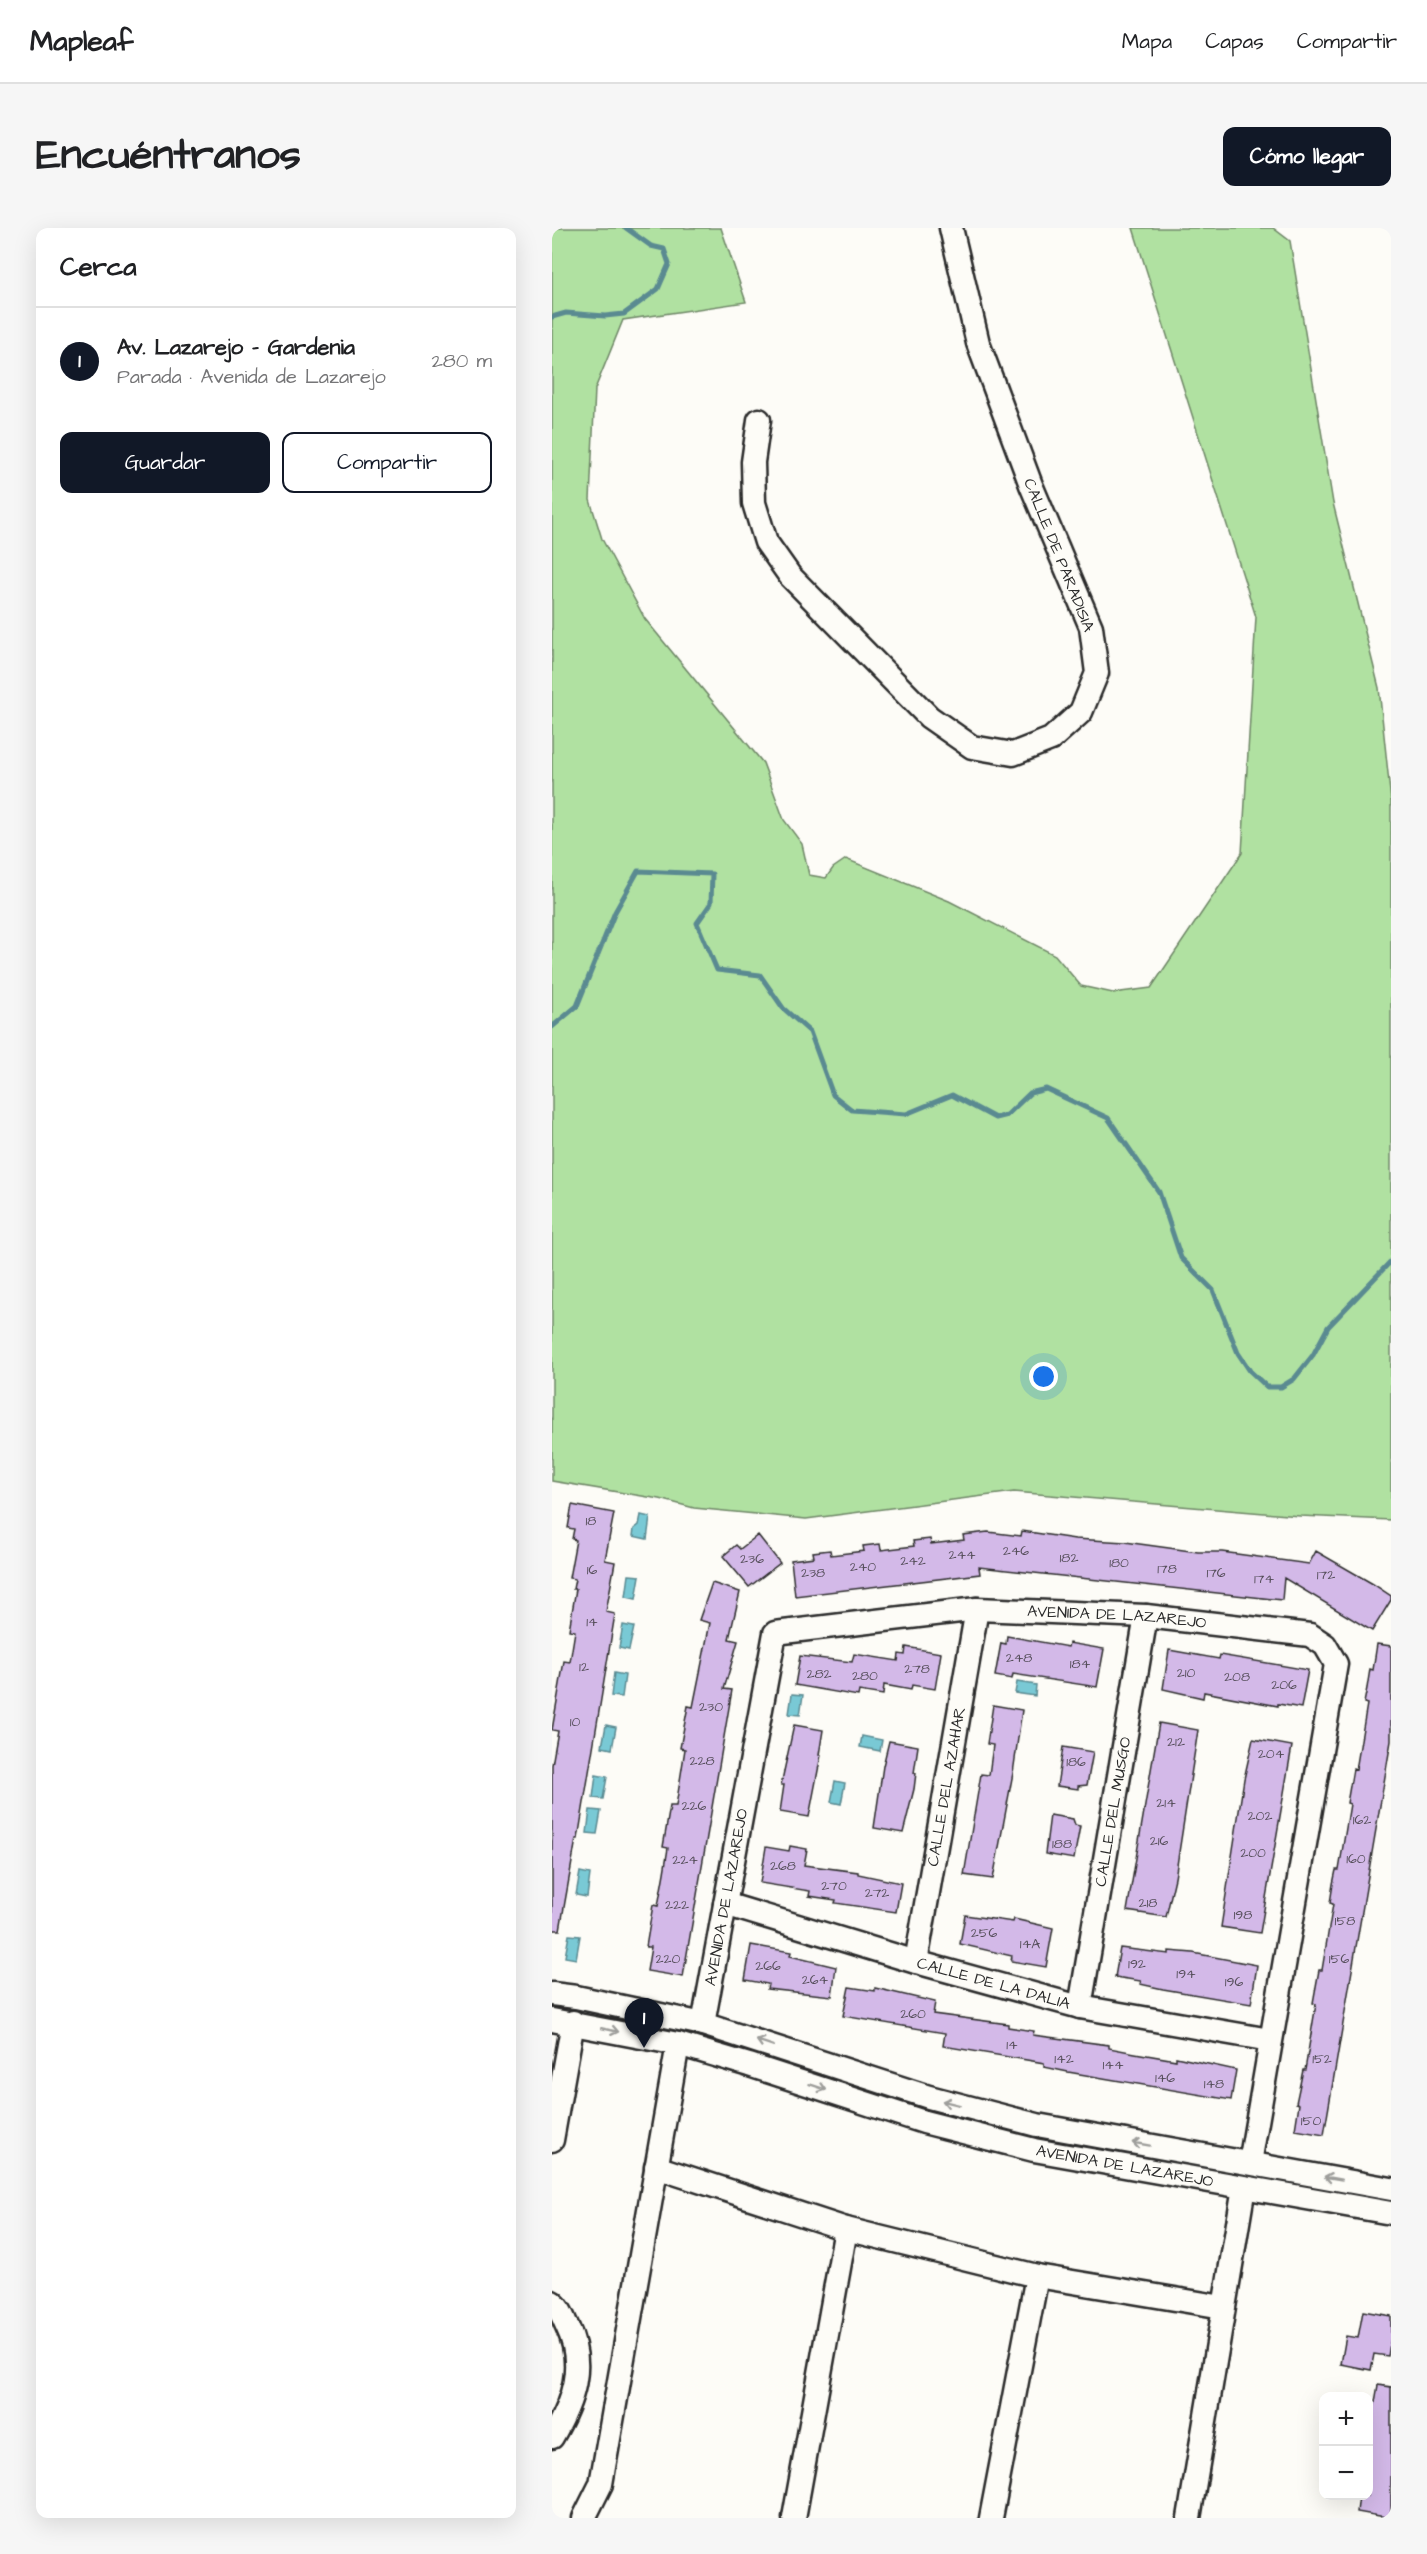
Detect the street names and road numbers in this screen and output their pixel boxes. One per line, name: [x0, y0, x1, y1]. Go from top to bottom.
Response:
street label: CALLE DE PARADISIA: [1018, 475, 1100, 635]
street label: AVENIDA DE LAZAREJO: [1027, 1600, 1208, 1634]
street label: CALLE DEL AZAHAR: [922, 1705, 971, 1868]
street label: CALLE DEL MUSGO: [1090, 1735, 1136, 1888]
street label: AVENIDA DE LAZAREJO: [699, 1807, 753, 1987]
street label: CALLE DE LA DALIA: [914, 1952, 1073, 2015]
street label: AVENIDA DE LAZAREJO: [1034, 2140, 1215, 2193]

